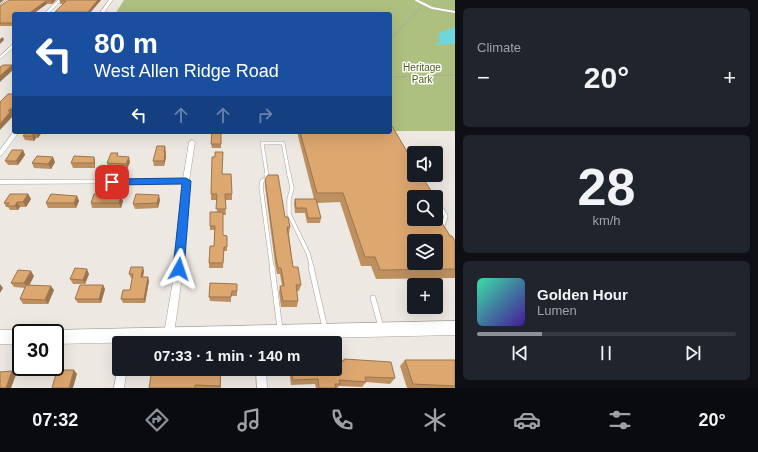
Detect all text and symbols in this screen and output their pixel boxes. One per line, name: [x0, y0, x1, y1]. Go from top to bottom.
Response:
icon: left: [28, 28, 80, 80]
text: 80 m: [94, 28, 158, 59]
text: Climate: [477, 40, 521, 55]
text: West Allen Ridge Road: [94, 61, 279, 81]
text: 20°: [584, 61, 629, 94]
park label: Heritage Park: [403, 62, 441, 85]
text: −: [477, 65, 490, 90]
text: +: [723, 65, 736, 90]
icon: left: [128, 104, 150, 126]
icon: ahead: [170, 104, 192, 126]
icon: ahead: [212, 104, 234, 126]
icon: right: [254, 104, 276, 126]
map controls: [407, 146, 443, 314]
button: sound: [407, 146, 443, 182]
text: 28: [578, 158, 635, 216]
pin: [95, 165, 129, 199]
icon: arrive: [101, 171, 123, 193]
button: search: [407, 190, 443, 226]
text: km/h: [592, 213, 621, 228]
button: layers: [407, 234, 443, 270]
position arrow: [158, 248, 200, 290]
button: +: [407, 278, 443, 314]
text: Golden Hour: [537, 286, 628, 303]
text: Lumen: [537, 303, 577, 318]
speed limit sign: 30: [12, 324, 64, 376]
icon: previous: [509, 342, 531, 364]
icon: pause: [595, 342, 617, 364]
icon: next: [682, 342, 704, 364]
text: 07:33 · 1 min · 140 m: [154, 347, 300, 364]
icon: directions: [143, 406, 171, 434]
icon: music: [235, 406, 263, 434]
icon: phone: [328, 406, 356, 434]
icon: climate: [421, 406, 449, 434]
icon: car: [513, 406, 541, 434]
icon: filters: [606, 406, 634, 434]
text: 07:32: [32, 410, 78, 430]
text: 20°: [698, 410, 726, 430]

